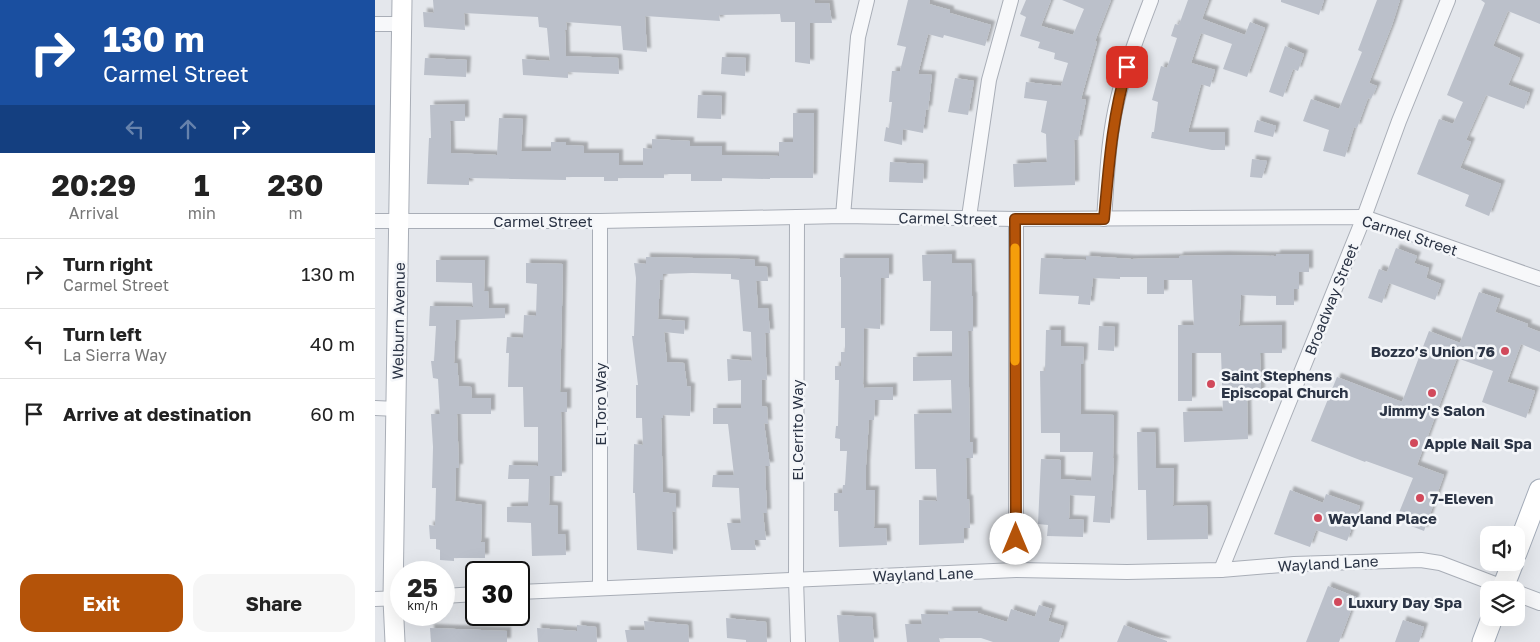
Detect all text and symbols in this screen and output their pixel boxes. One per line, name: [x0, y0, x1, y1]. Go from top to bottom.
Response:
text: 130 m: [103, 18, 205, 60]
icon: right: [20, 20, 85, 85]
pin: [1106, 46, 1148, 88]
icon: arrive: [1113, 53, 1141, 81]
text: Carmel Street: [103, 60, 249, 87]
icon: left: [121, 115, 149, 143]
icon: ahead: [174, 115, 202, 143]
icon: right: [227, 115, 255, 143]
text: 20:29: [51, 167, 136, 203]
text: 1: [194, 167, 210, 203]
text: 230: [267, 167, 324, 203]
text: Arrival: [69, 203, 119, 223]
text: min: [188, 203, 216, 223]
text: m: [288, 203, 303, 223]
street label: Carmel Street: [898, 208, 998, 228]
street label: Carmel Street: [1360, 211, 1460, 259]
street label: Carmel Street: [493, 212, 593, 230]
street label: Broadway Street: [1300, 240, 1362, 358]
text: Turn right: [63, 252, 153, 275]
icon: right: [20, 260, 48, 288]
text: 130 m: [301, 262, 355, 285]
street label: Welburn Avenue: [388, 262, 408, 380]
text: Carmel Street: [63, 275, 169, 295]
text: Turn left: [63, 322, 142, 345]
icon: left: [20, 330, 48, 358]
text: 40 m: [310, 332, 355, 355]
place label: Bozzo’s Union 76: [1371, 342, 1495, 360]
text: La Sierra Way: [63, 345, 167, 365]
marker: Bozzo’s Union 76: [1499, 345, 1511, 357]
street label: El Toro Way: [591, 362, 609, 446]
place label: Saint Stephens Episcopal Church: [1221, 366, 1348, 401]
marker: Saint Stephens Episcopal Church: [1205, 378, 1217, 390]
street label: El Cerrito Way: [788, 379, 806, 481]
marker: Jimmy's Salon: [1426, 387, 1438, 399]
icon: arrive: [20, 400, 48, 428]
place label: Jimmy's Salon: [1379, 401, 1485, 419]
text: Arrive at destination: [63, 402, 251, 425]
text: 60 m: [310, 402, 355, 425]
place label: Apple Nail Spa: [1424, 434, 1532, 452]
marker: Apple Nail Spa: [1408, 437, 1420, 449]
place label: 7-Eleven: [1430, 489, 1493, 507]
marker: 7-Eleven: [1414, 492, 1426, 504]
place label: Wayland Place: [1328, 509, 1437, 527]
position arrow: [989, 512, 1041, 564]
marker: Wayland Place: [1312, 512, 1324, 524]
map controls: [1480, 526, 1525, 626]
button: sound: [1480, 526, 1525, 571]
street label: Wayland Lane: [1277, 551, 1379, 575]
speed limit sign: 30: [465, 561, 530, 626]
street label: Wayland Lane: [872, 563, 974, 585]
text: 25: [407, 572, 438, 603]
button: Exit: [20, 574, 183, 632]
button: Share: [193, 574, 355, 632]
button: layers: [1480, 581, 1525, 626]
place label: Luxury Day Spa: [1348, 593, 1462, 611]
marker: Luxury Day Spa: [1332, 596, 1344, 608]
text: km/h: [407, 598, 438, 613]

